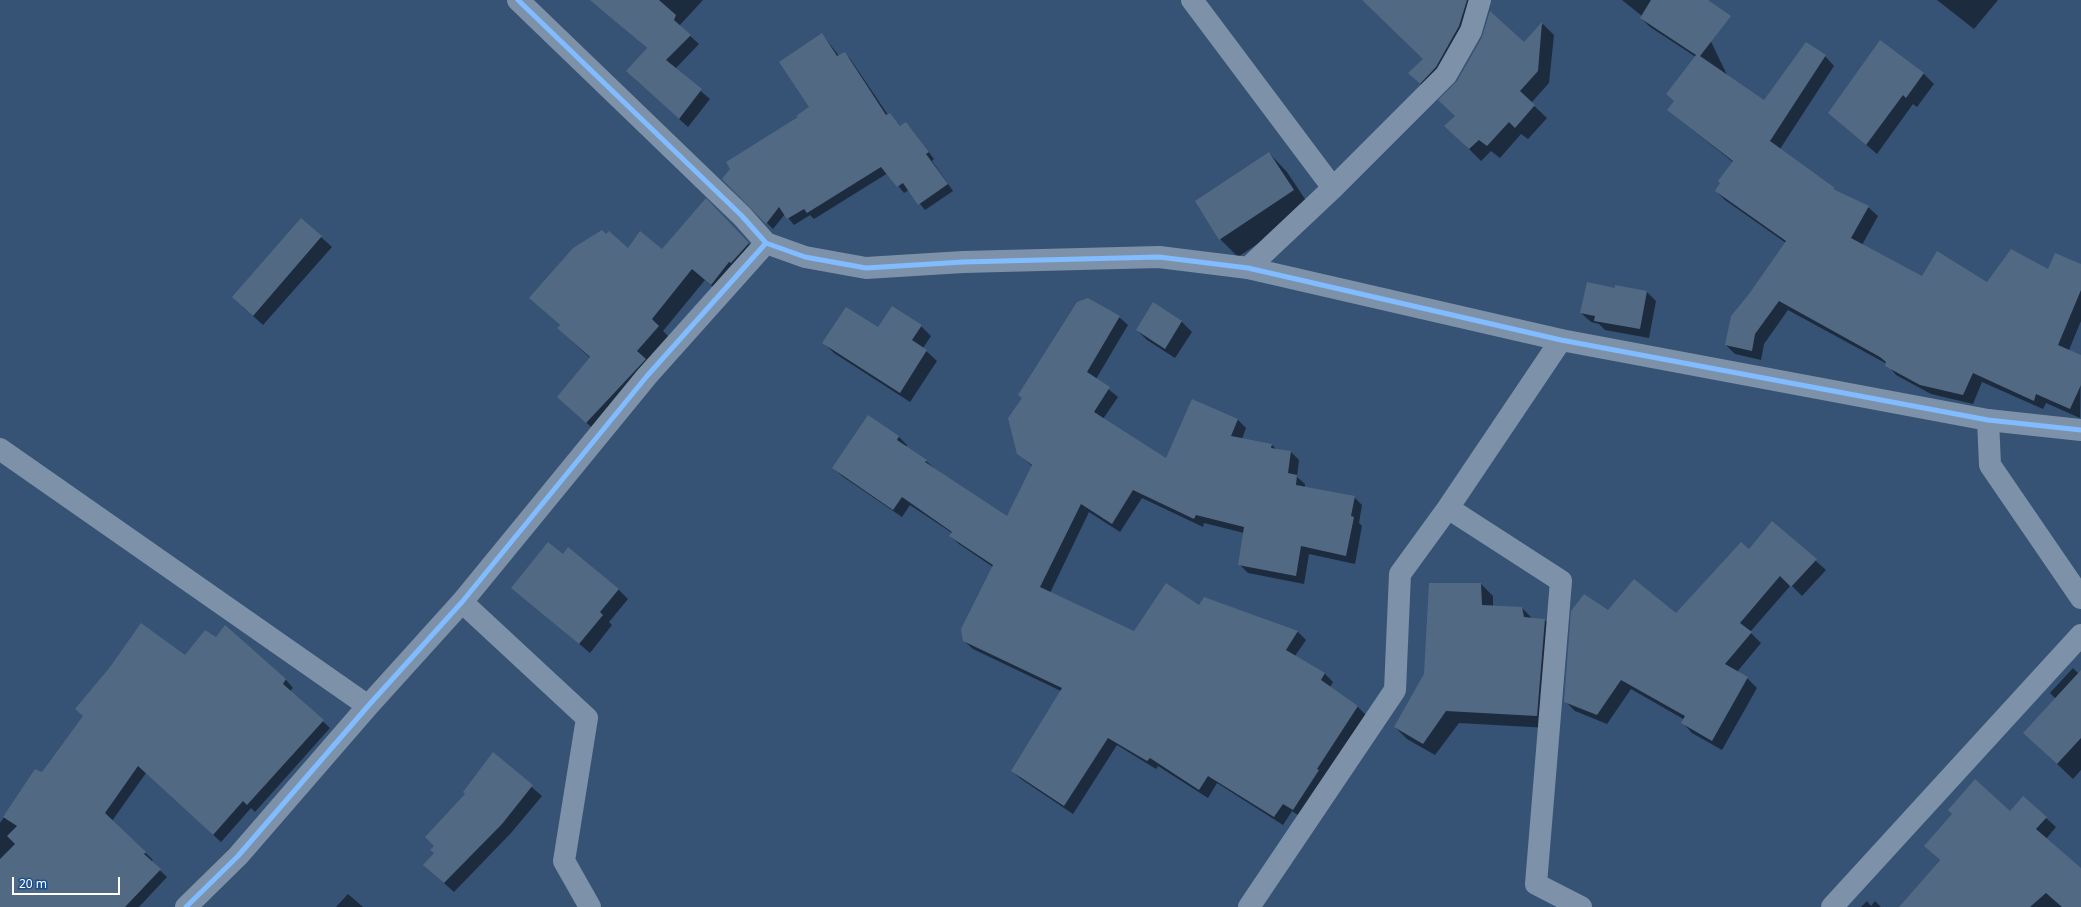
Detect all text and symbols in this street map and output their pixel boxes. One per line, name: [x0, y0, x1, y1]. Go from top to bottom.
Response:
scale bar: [14, 869, 122, 895]
text: 20 m: [19, 875, 47, 892]

